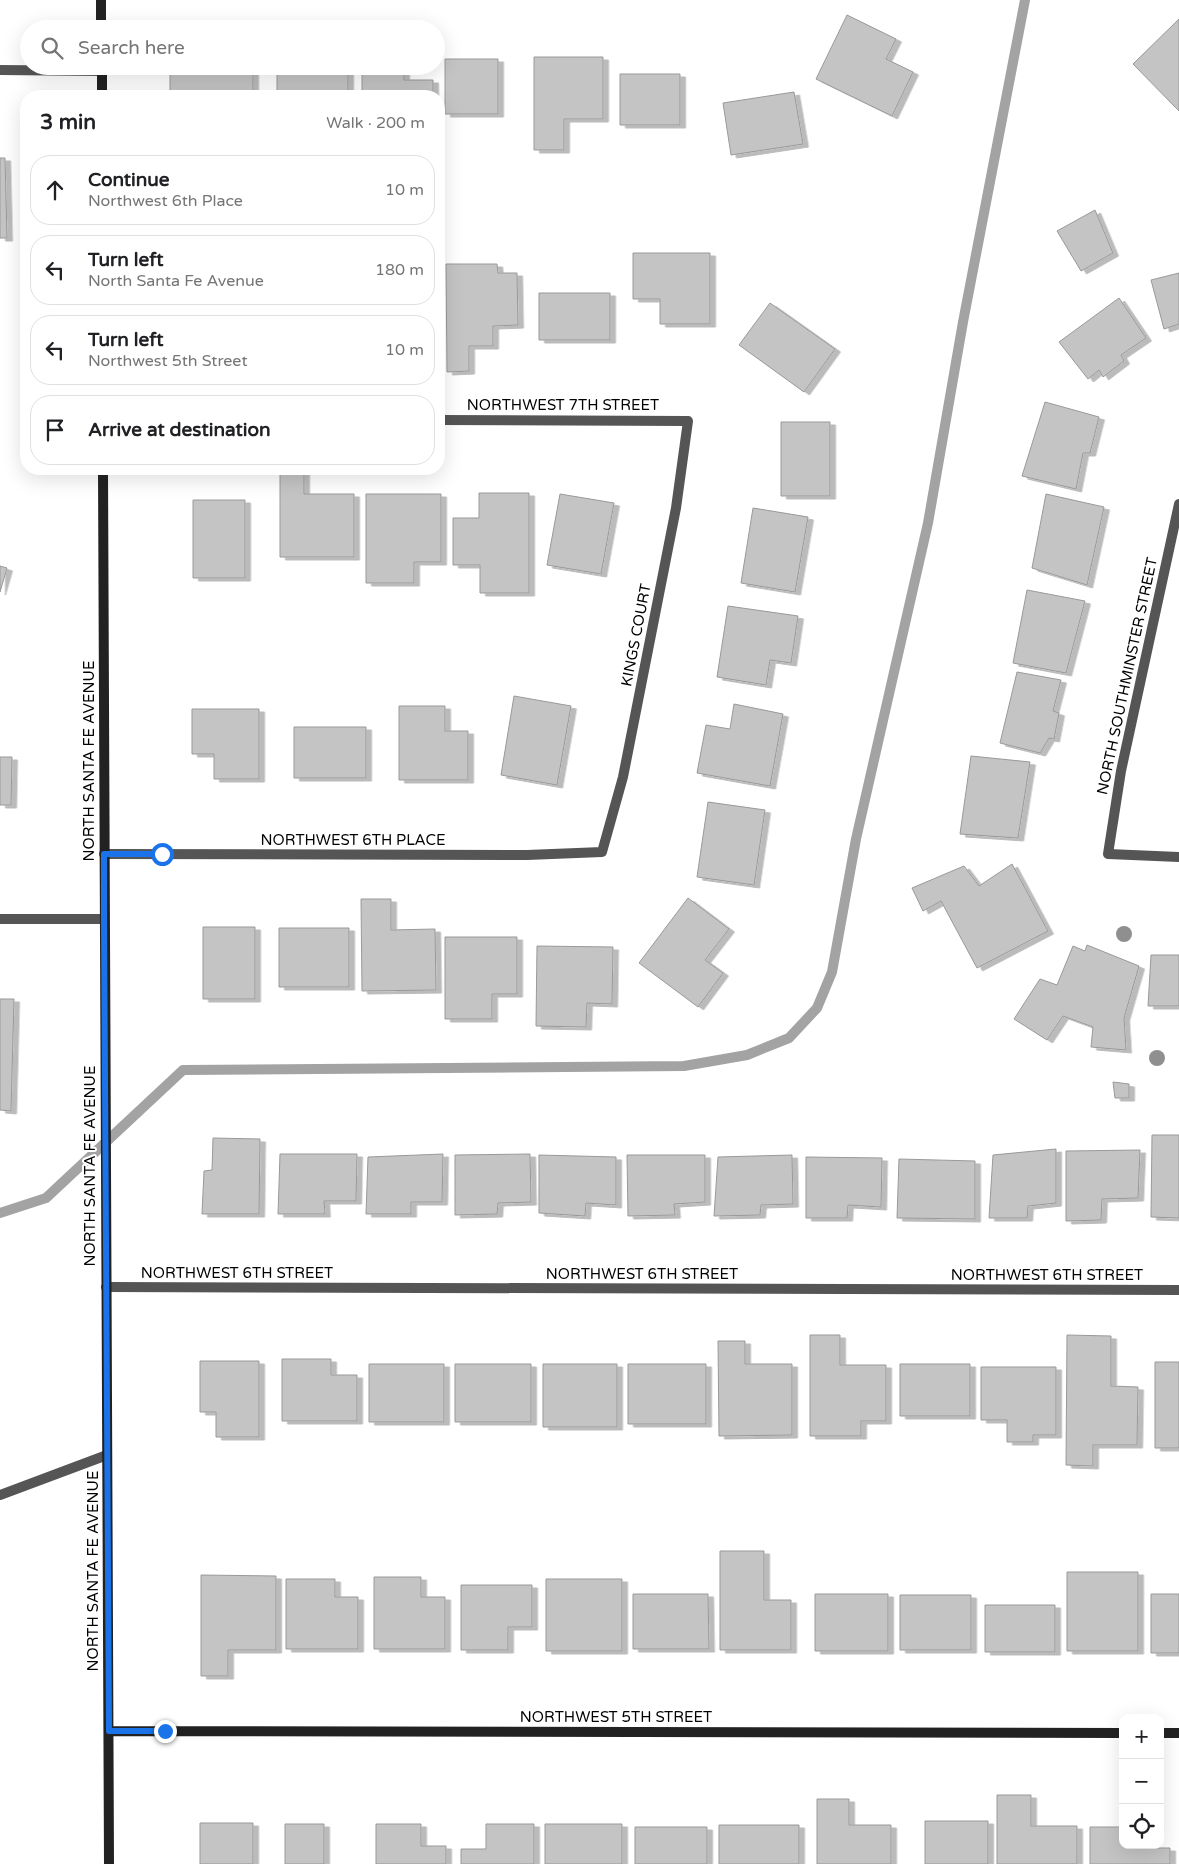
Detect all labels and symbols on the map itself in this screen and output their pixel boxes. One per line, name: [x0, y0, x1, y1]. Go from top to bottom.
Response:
street label: NORTHWEST 7TH STREET: [467, 396, 659, 414]
street label: NORTH SOUTHMINSTER STREET: [1093, 556, 1161, 796]
street label: KINGS COURT: [617, 582, 655, 688]
street label: NORTH SANTA FE AVENUE: [80, 660, 98, 862]
street label: NORTHWEST 6TH PLACE: [261, 831, 446, 849]
route start: [151, 843, 174, 866]
street label: NORTH SANTA FE AVENUE: [81, 1065, 99, 1267]
street label: NORTHWEST 6TH STREET: [141, 1264, 333, 1282]
street label: NORTHWEST 6TH STREET: [546, 1265, 738, 1283]
street label: NORTHWEST 6TH STREET: [951, 1266, 1143, 1284]
street label: NORTH SANTA FE AVENUE: [84, 1470, 102, 1672]
street label: NORTHWEST 5TH STREET: [520, 1708, 712, 1726]
route end: [154, 1720, 177, 1743]

